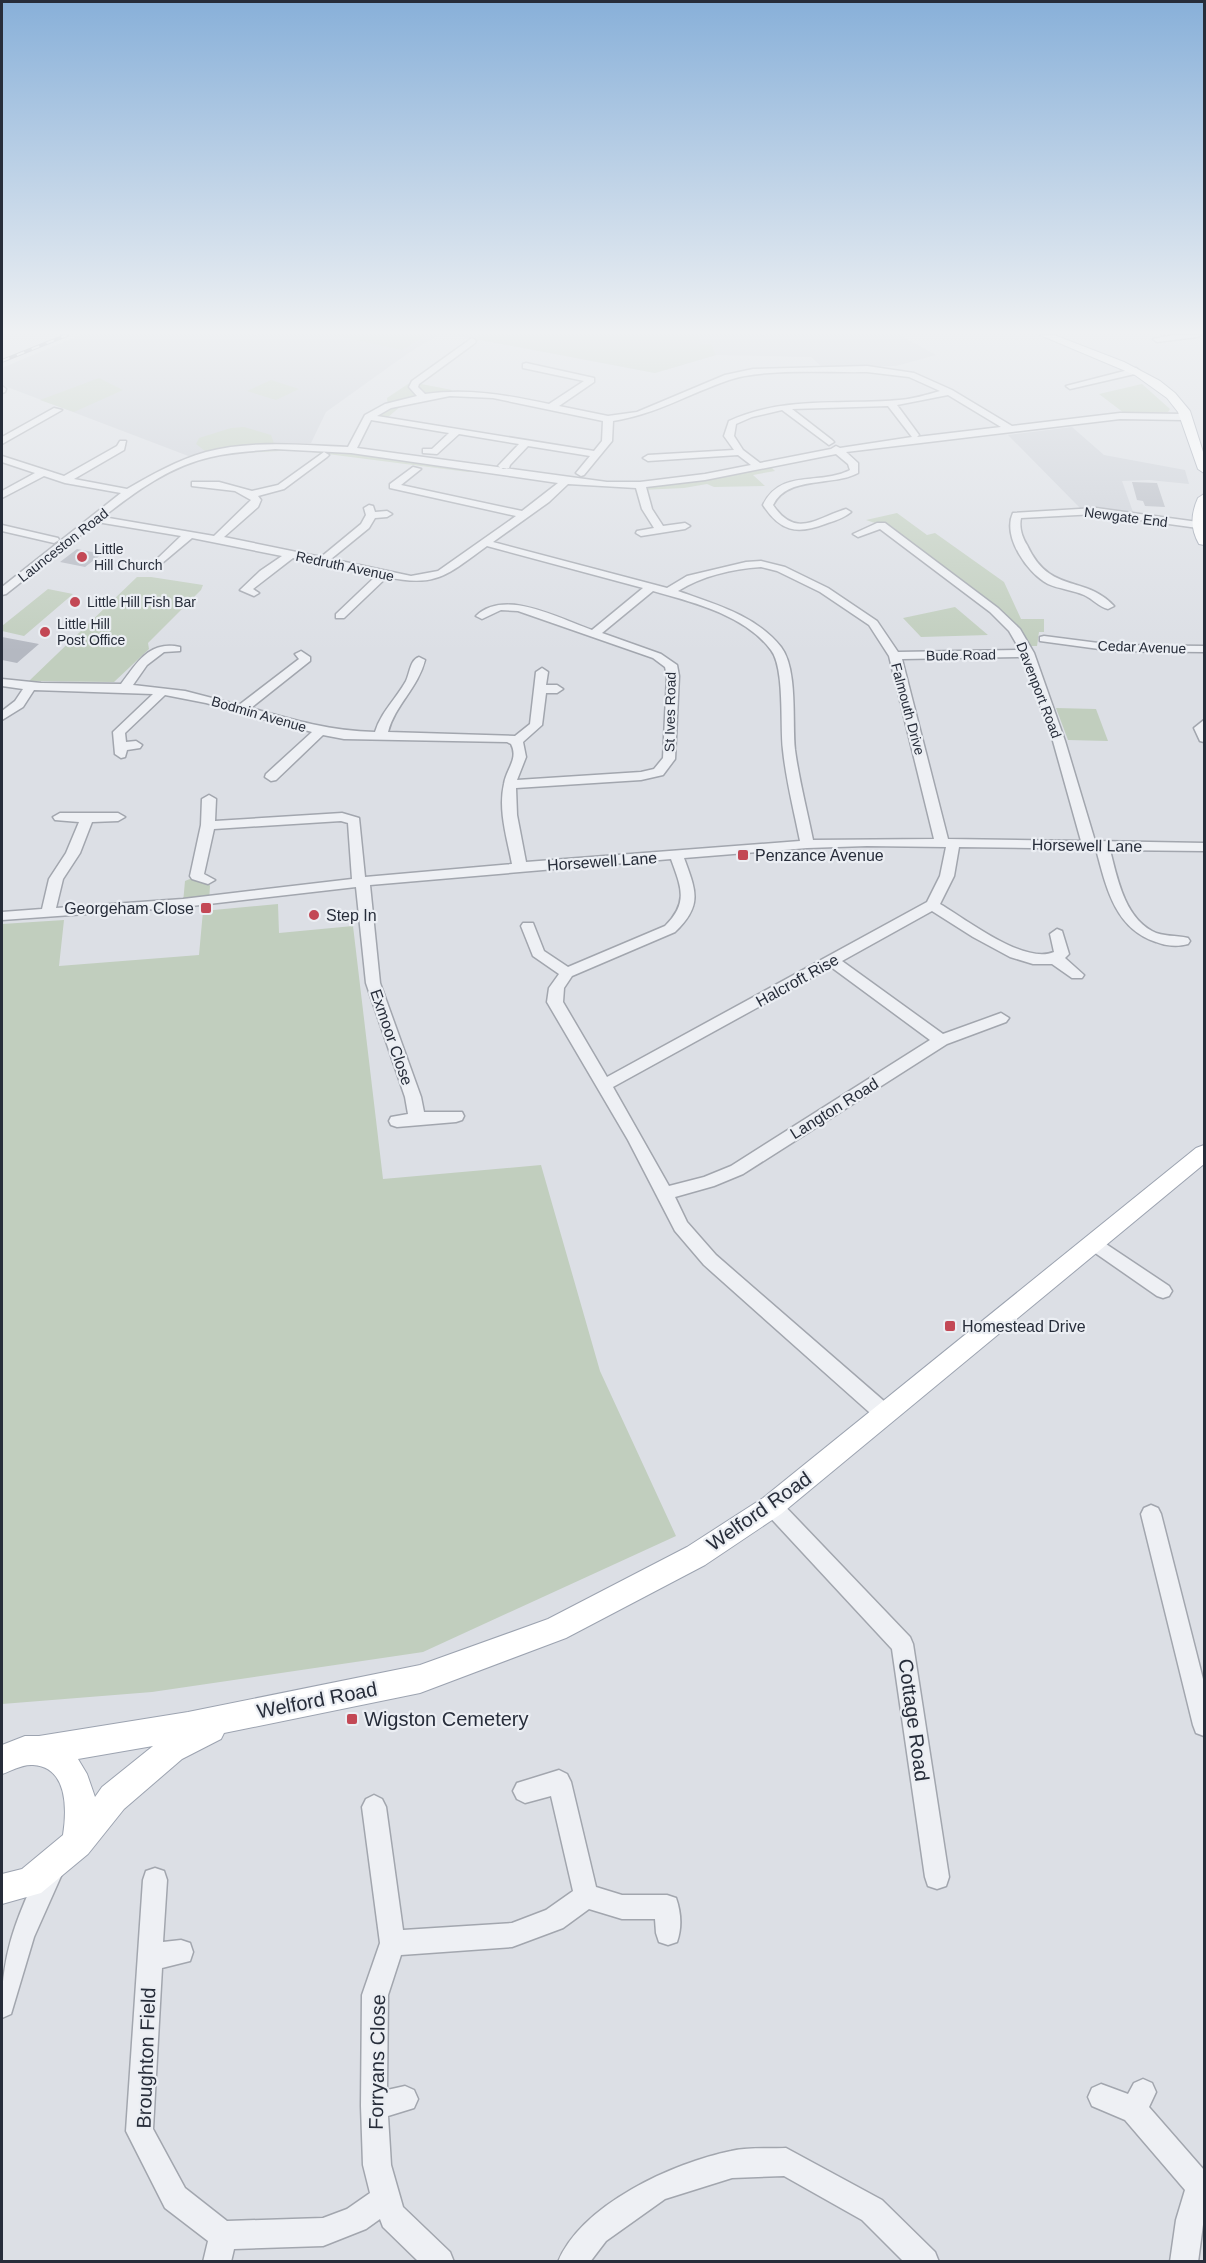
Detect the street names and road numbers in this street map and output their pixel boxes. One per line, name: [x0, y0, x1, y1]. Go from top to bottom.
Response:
street label: Newgate End: [1083, 504, 1169, 530]
street label: Launceston Road: [15, 505, 111, 585]
street label: Redruth Avenue: [294, 548, 396, 584]
street label: Cedar Avenue: [1098, 637, 1187, 657]
street label: Davenport Road: [1013, 640, 1065, 740]
street label: Bude Road: [926, 646, 996, 664]
street label: Falmouth Drive: [888, 661, 928, 757]
street label: St Ives Road: [661, 672, 679, 752]
street label: Bodmin Avenue: [210, 693, 308, 735]
street label: Horsewell Lane: [1032, 836, 1142, 855]
street label: Horsewell Lane: [546, 849, 658, 874]
street label: Halcroft Rise: [753, 951, 842, 1010]
street label: Exmoor Close: [367, 987, 416, 1088]
street label: Langton Road: [787, 1075, 881, 1142]
street label: Welford Road: [703, 1467, 815, 1555]
street label: Cottage Road: [895, 1657, 933, 1783]
street label: Welford Road: [255, 1678, 379, 1722]
street label: Broughton Field: [133, 1987, 159, 2129]
street label: Forryans Close: [365, 1994, 389, 2130]

